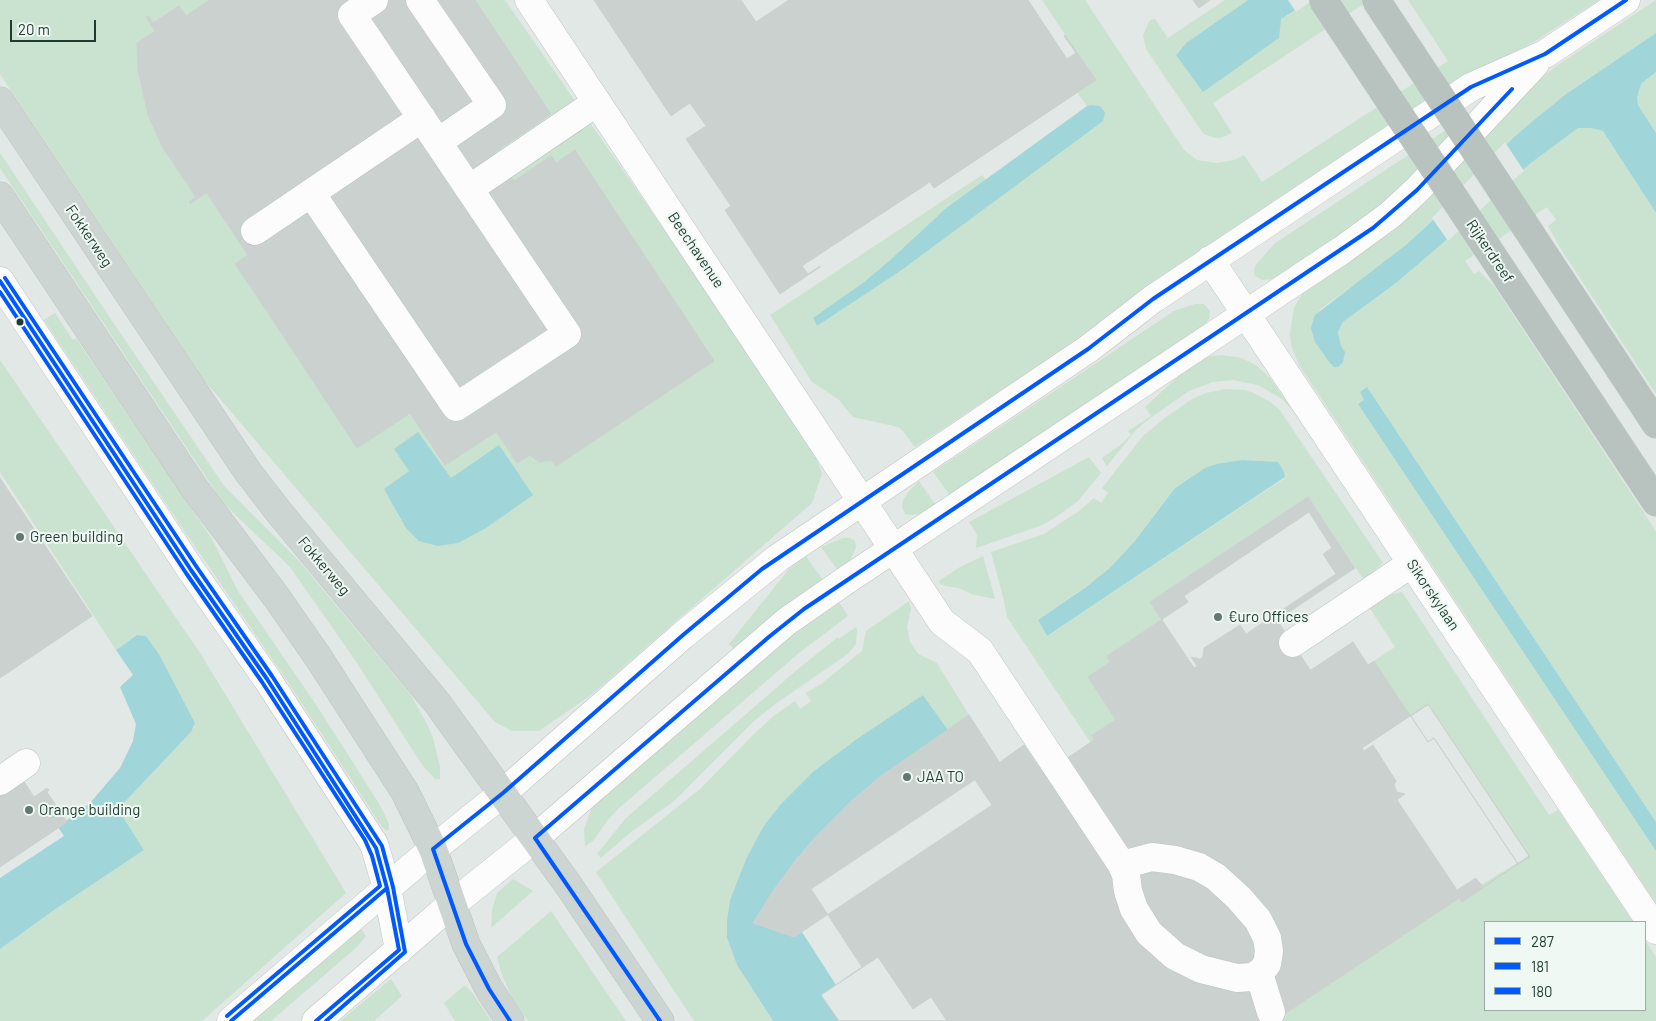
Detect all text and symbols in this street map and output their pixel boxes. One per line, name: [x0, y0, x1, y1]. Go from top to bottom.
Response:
scale bar: [12, 10, 99, 42]
text: 20 m: [18, 20, 50, 38]
street label: Fokkerweg: [62, 201, 116, 271]
street label: Beechavenue: [664, 209, 728, 291]
street label: Rijkerdreef: [1462, 216, 1518, 286]
unlabelled marker: [15, 317, 25, 327]
place label: Green building: [30, 528, 123, 546]
marker: Green building: [14, 531, 26, 543]
street label: Fokkerweg: [294, 533, 354, 599]
street label: Sikorskylaan: [1403, 556, 1463, 634]
place label: €uro Offices: [1228, 608, 1308, 626]
marker: €uro Offices: [1212, 611, 1224, 623]
place label: JAA TO: [917, 768, 964, 786]
marker: JAA TO: [901, 771, 913, 783]
place label: Orange building: [39, 801, 140, 819]
marker: Orange building: [23, 804, 35, 816]
legend: [1484, 921, 1646, 1011]
text: 287: [1531, 932, 1554, 950]
text: 181: [1531, 957, 1549, 975]
text: 180: [1531, 982, 1553, 1000]

